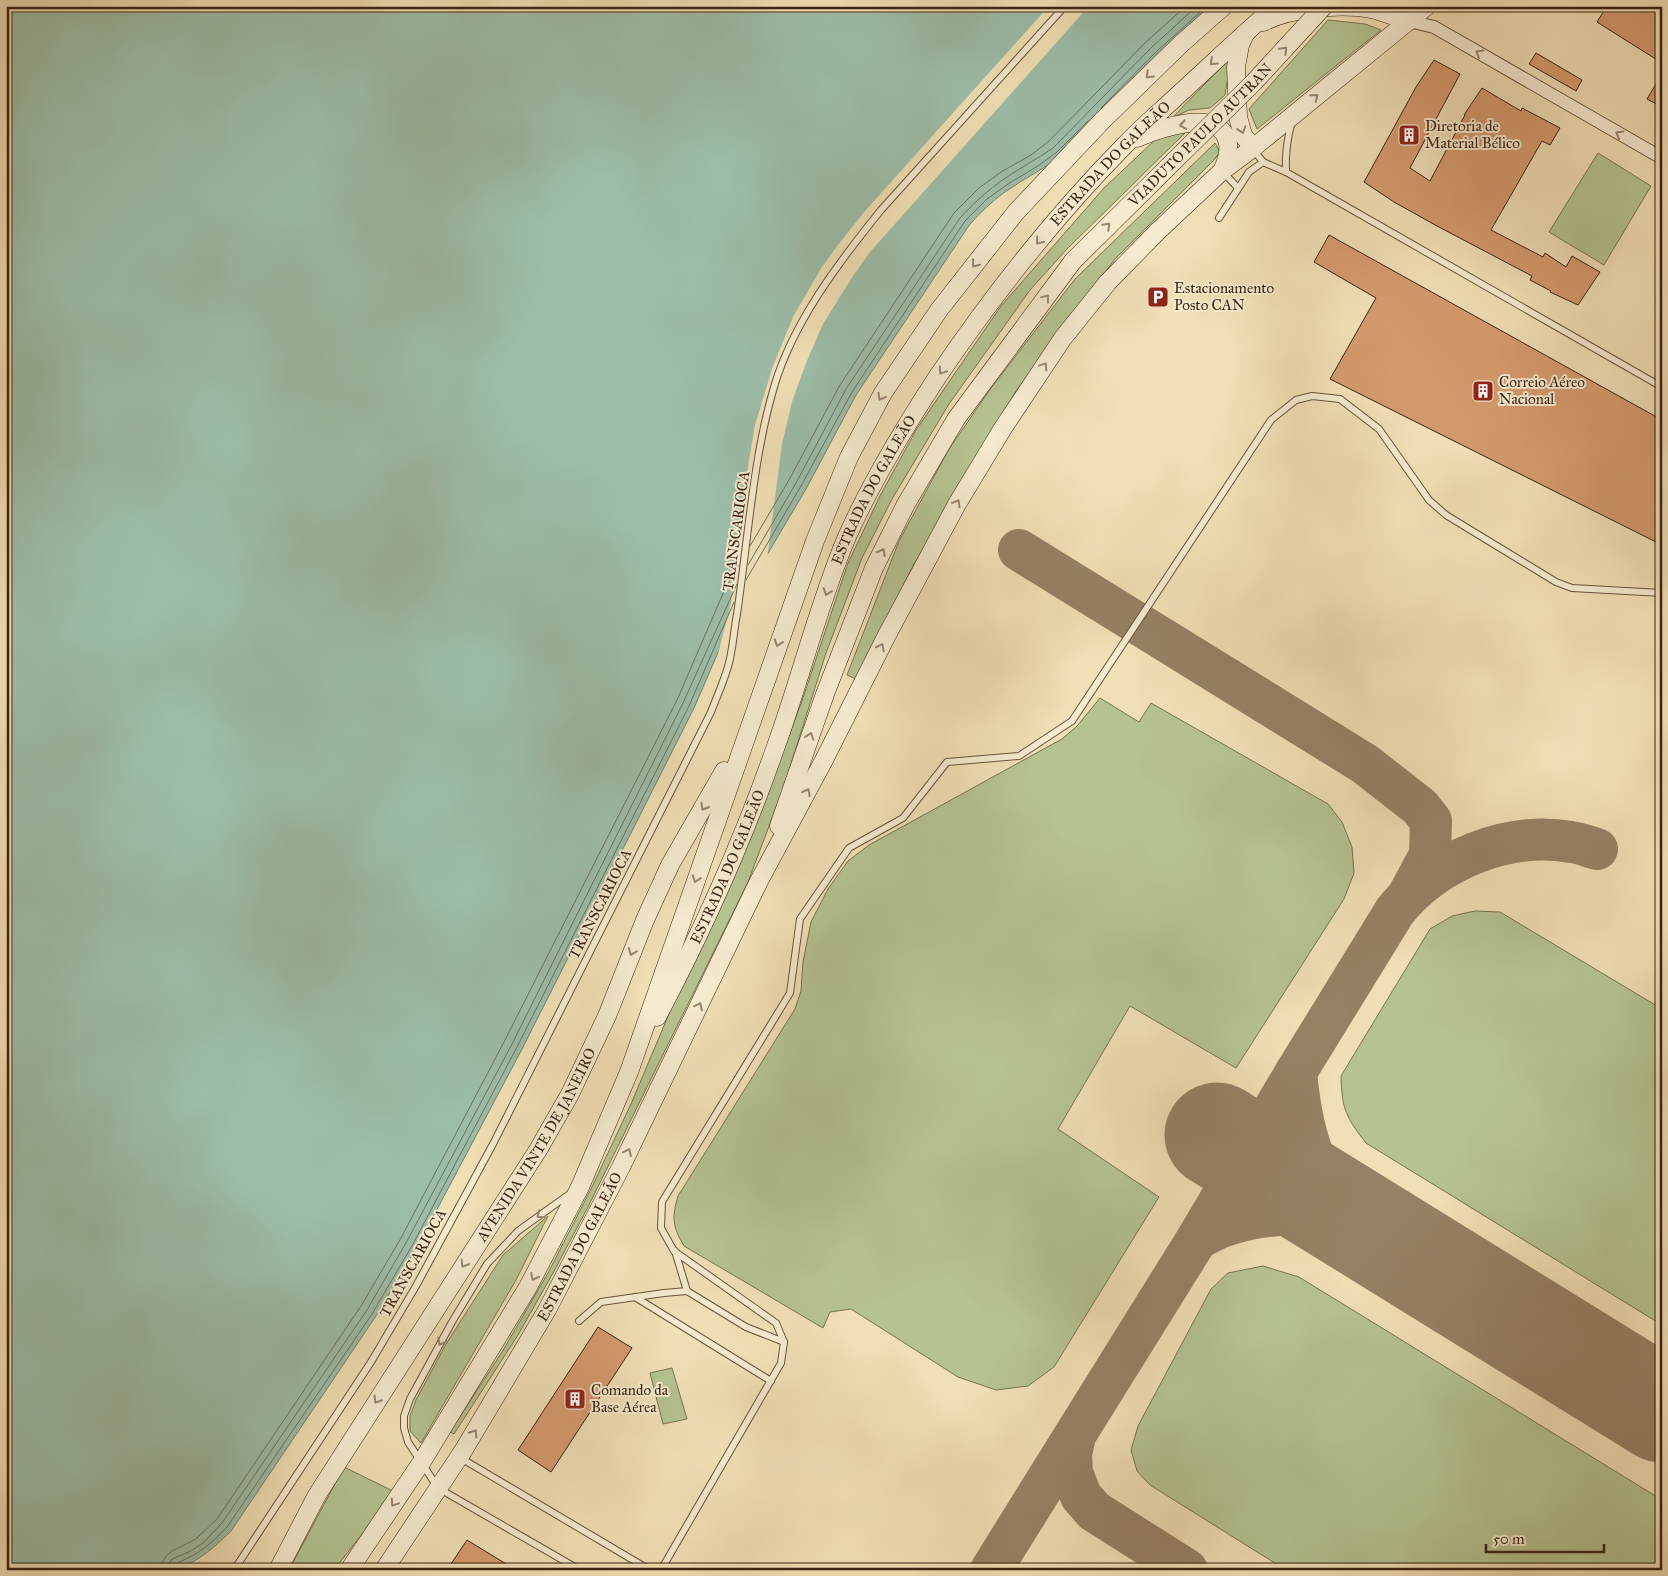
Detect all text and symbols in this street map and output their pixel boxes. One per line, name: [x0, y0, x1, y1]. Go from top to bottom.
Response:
one-way arrow: [1278, 47, 1287, 56]
one-way arrow: [1475, 49, 1484, 59]
one-way arrow: [1210, 56, 1219, 65]
street label: VIADUTO PAULO AUTRAN: [1124, 59, 1276, 211]
one-way arrow: [1146, 69, 1155, 78]
one-way arrow: [1309, 94, 1318, 103]
street label: ESTRADA DO GALEÃO: [1046, 98, 1174, 230]
place label: Diretoria de Material Bélico: [1425, 117, 1520, 152]
one-way arrow: [1178, 119, 1187, 129]
building icon: Diretoria de Material Bélico: [1397, 123, 1421, 147]
one-way arrow: [1236, 125, 1246, 134]
one-way arrow: [1616, 130, 1625, 140]
one-way arrow: [1101, 223, 1110, 232]
one-way arrow: [1036, 235, 1044, 244]
one-way arrow: [971, 259, 980, 268]
place label: Estacionamento Posto CAN: [1174, 279, 1275, 314]
parking icon: Estacionamento Posto CAN: [1146, 285, 1170, 309]
one-way arrow: [1040, 295, 1048, 304]
one-way arrow: [1038, 362, 1047, 372]
one-way arrow: [939, 365, 948, 375]
place label: Correio Aéreo Nacional: [1499, 373, 1585, 408]
building icon: Correio Aéreo Nacional: [1471, 379, 1495, 403]
one-way arrow: [877, 392, 887, 401]
street label: ESTRADA DO GALEÃO: [828, 412, 920, 567]
street label: TRANSCARIOCA: [719, 470, 753, 592]
one-way arrow: [951, 500, 961, 509]
one-way arrow: [876, 548, 886, 557]
one-way arrow: [823, 587, 833, 596]
one-way arrow: [774, 639, 784, 647]
one-way arrow: [875, 643, 885, 652]
one-way arrow: [804, 732, 814, 740]
street label: ESTRADA DO GALEÃO: [686, 787, 768, 947]
one-way arrow: [801, 788, 811, 797]
one-way arrow: [701, 801, 711, 810]
street label: TRANSCARIOCA: [565, 846, 635, 962]
one-way arrow: [692, 874, 702, 883]
one-way arrow: [628, 947, 638, 956]
one-way arrow: [693, 1002, 703, 1011]
street label: AVENIDA VINTE DE JANEIRO: [472, 1045, 600, 1246]
one-way arrow: [622, 1148, 632, 1157]
street label: ESTRADA DO GALEÃO: [533, 1169, 626, 1325]
street label: TRANSCARIOCA: [376, 1206, 450, 1320]
one-way arrow: [536, 1209, 546, 1218]
one-way arrow: [461, 1258, 471, 1267]
one-way arrow: [530, 1272, 540, 1281]
one-way arrow: [438, 1336, 448, 1345]
place label: Comando da Base Aérea: [591, 1381, 669, 1416]
building icon: Comando da Base Aérea: [563, 1387, 587, 1411]
one-way arrow: [373, 1395, 383, 1404]
one-way arrow: [468, 1429, 478, 1438]
one-way arrow: [391, 1498, 400, 1507]
scale bar: [1486, 1521, 1603, 1553]
text: 50 m: [1493, 1530, 1525, 1548]

